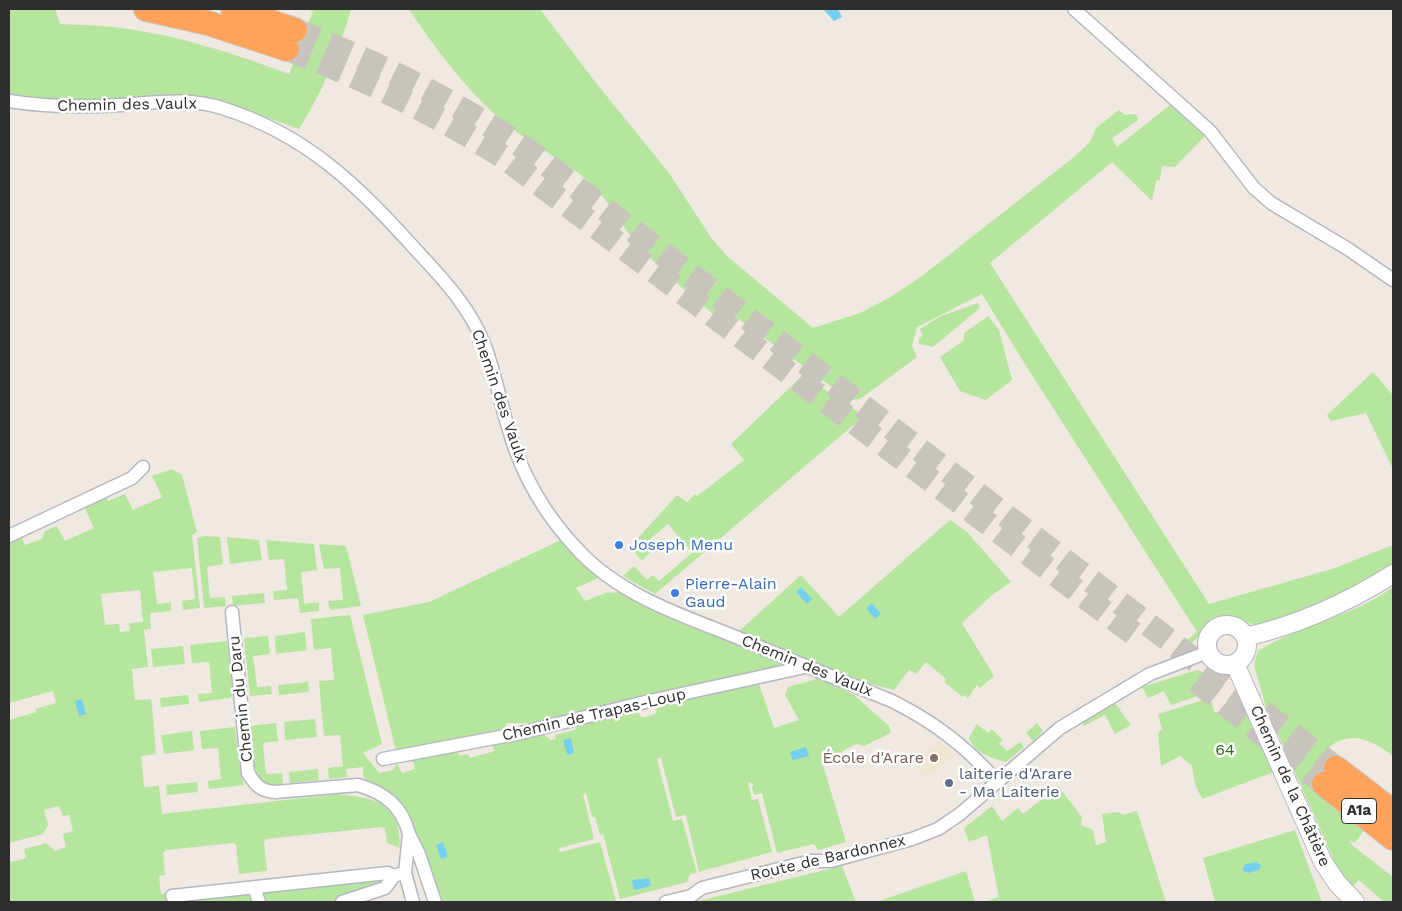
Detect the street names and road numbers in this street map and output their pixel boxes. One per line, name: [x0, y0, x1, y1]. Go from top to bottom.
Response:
street label: Chemin des Vaulx: [57, 94, 197, 116]
street label: Chemin des Vaulx: [467, 327, 531, 465]
street label: Chemin des Vaulx: [739, 631, 875, 701]
street label: Chemin du Daru: [225, 635, 257, 763]
street label: Chemin de Trapas-Loup: [500, 684, 688, 746]
street label: Chemin de la Châtière: [1246, 702, 1334, 870]
road number: A1a: [1342, 798, 1376, 824]
street label: Route de Bardonnex: [749, 831, 907, 885]

